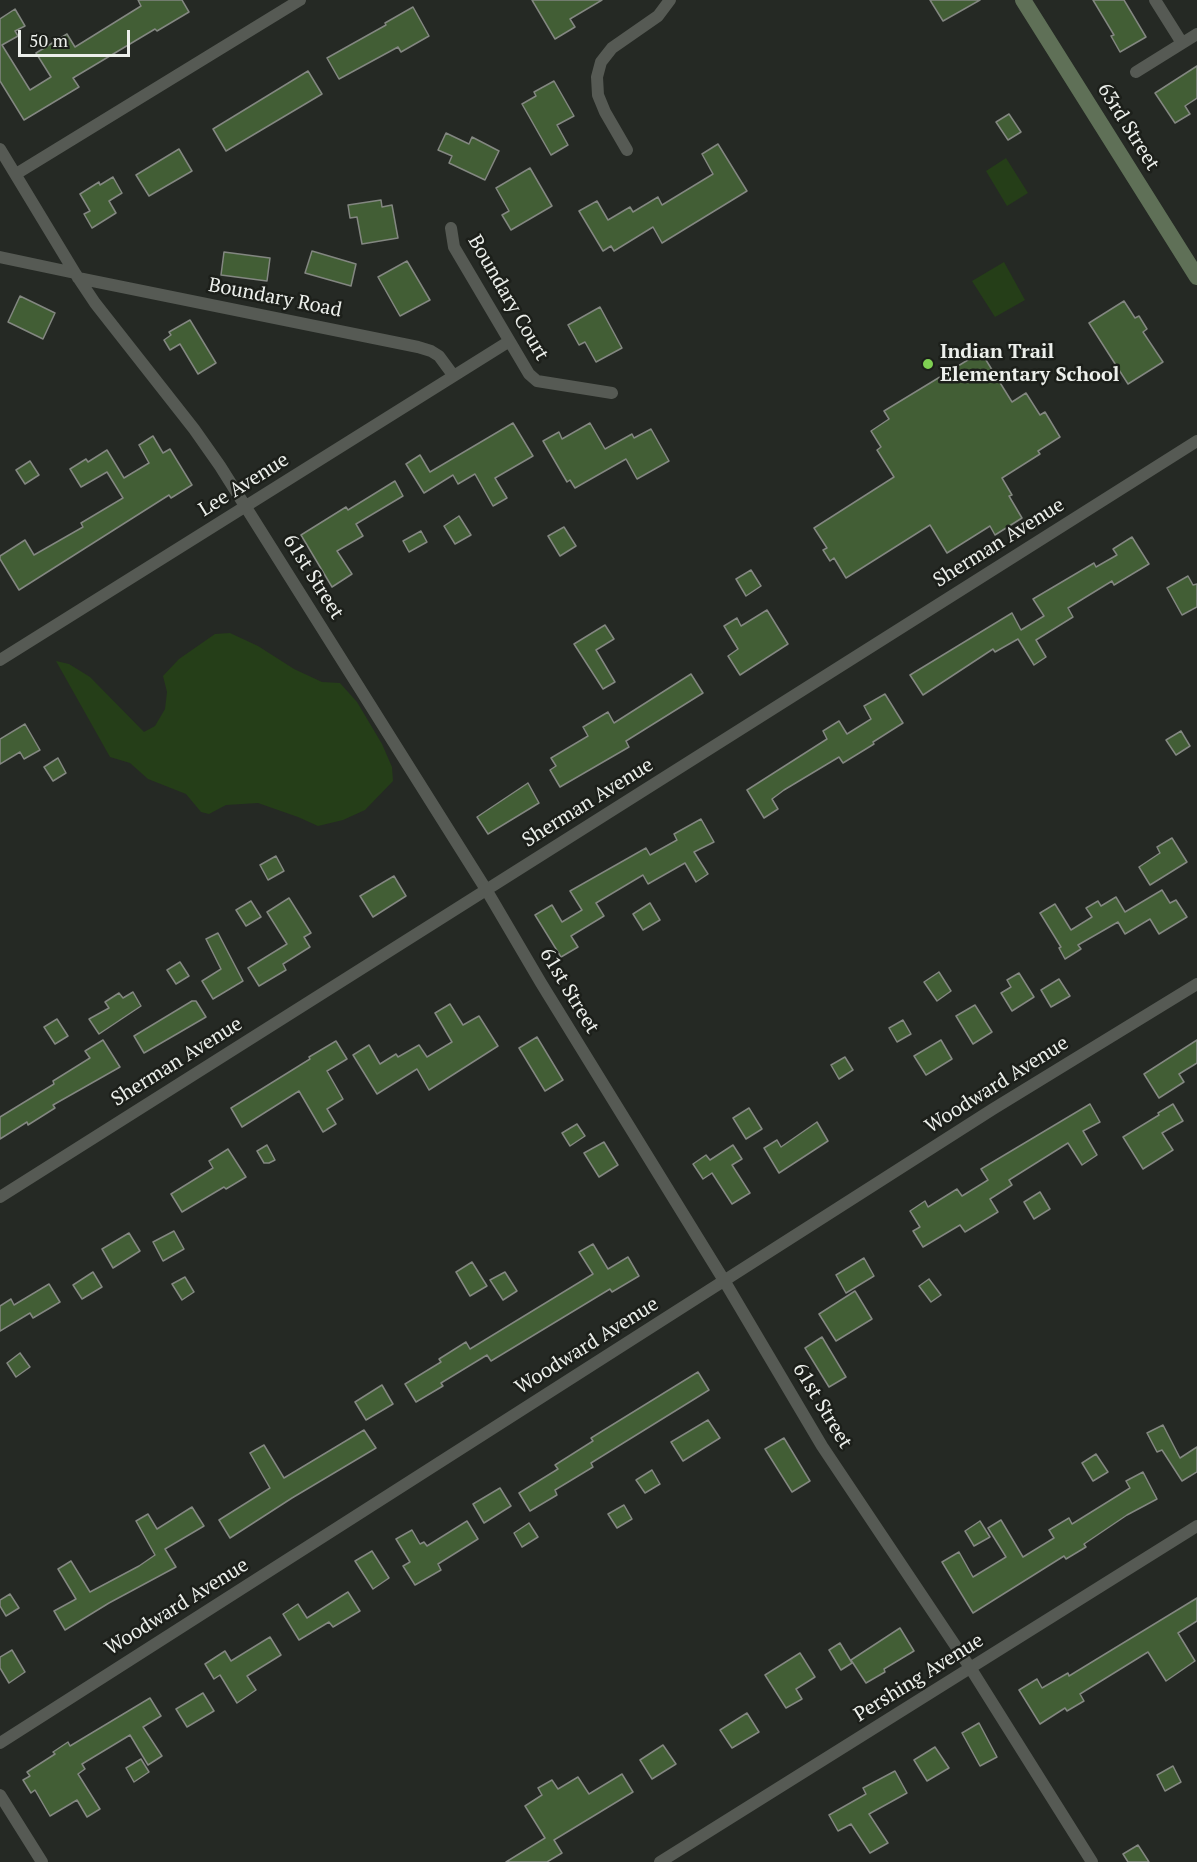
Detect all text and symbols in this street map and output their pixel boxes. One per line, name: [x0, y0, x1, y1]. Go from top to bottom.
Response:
scale bar: [21, 18, 134, 56]
text: 50 m: [29, 28, 68, 52]
street label: 63rd Street: [1092, 79, 1164, 175]
street label: Boundary Court: [462, 231, 554, 365]
street label: Boundary Road: [206, 273, 344, 323]
place label: Indian Trail Elementary School: [940, 340, 1119, 387]
marker: Indian Trail Elementary School: [921, 357, 935, 371]
street label: Lee Avenue: [195, 448, 293, 522]
street label: Sherman Avenue: [929, 493, 1069, 593]
street label: 61st Street: [277, 530, 349, 624]
street label: Sherman Avenue: [518, 753, 658, 853]
street label: 61st Street: [534, 944, 604, 1038]
street label: Sherman Avenue: [107, 1012, 247, 1112]
street label: Woodward Avenue: [921, 1031, 1073, 1139]
street label: Woodward Avenue: [511, 1292, 663, 1400]
street label: 61st Street: [787, 1359, 857, 1453]
street label: Woodward Avenue: [101, 1553, 253, 1661]
street label: Pershing Avenue: [850, 1629, 988, 1727]

